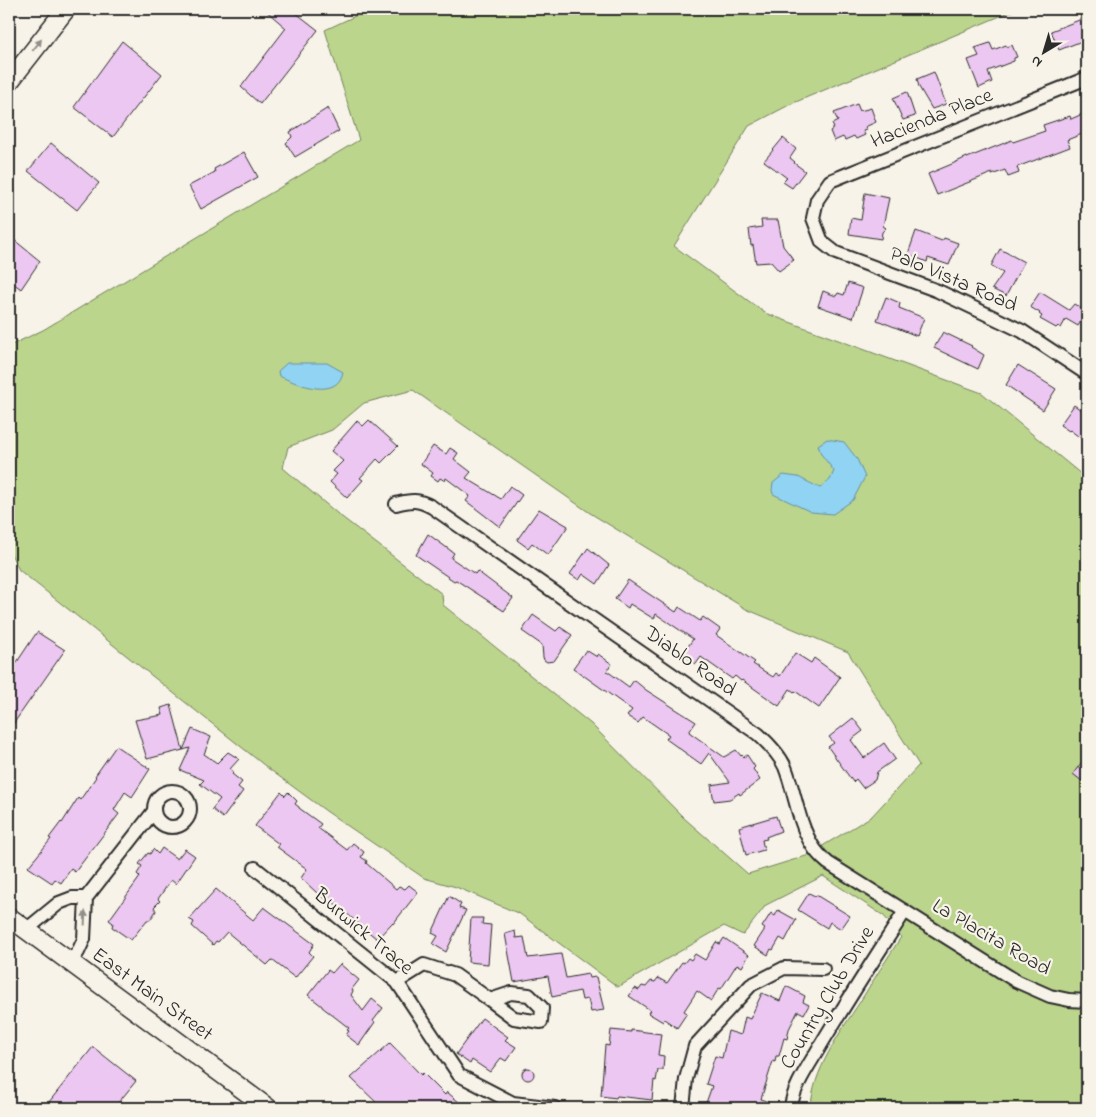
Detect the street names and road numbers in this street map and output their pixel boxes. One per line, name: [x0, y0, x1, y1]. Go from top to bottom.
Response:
street label: Hacienda Place: [866, 81, 998, 157]
street label: Palo Vista Road: [884, 239, 1022, 321]
street label: Diablo Road: [637, 619, 742, 705]
street label: Burwick Trace: [306, 880, 420, 983]
street label: La Placita Road: [926, 892, 1056, 984]
street label: Country Club Drive: [773, 920, 885, 1076]
street label: East Main Street: [85, 941, 219, 1049]

